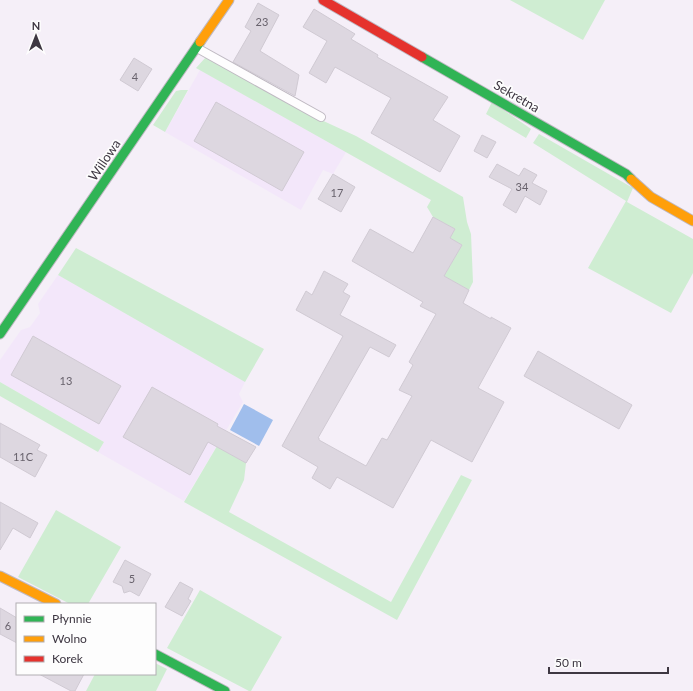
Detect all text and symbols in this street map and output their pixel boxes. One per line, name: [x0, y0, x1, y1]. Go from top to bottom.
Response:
house number: 23: [256, 15, 268, 28]
north arrow: [16, 16, 56, 56]
text: N: [32, 19, 40, 32]
house number: 4: [132, 70, 139, 83]
street label: Sekretna: [491, 77, 543, 115]
street label: Willowa: [84, 136, 124, 184]
house number: 34: [516, 180, 529, 193]
house number: 17: [331, 186, 343, 199]
house number: 13: [60, 374, 72, 387]
house number: 11C: [13, 450, 34, 463]
house number: 5: [129, 572, 135, 585]
legend: [16, 603, 156, 675]
text: Płynnie: [52, 611, 92, 626]
house number: 6: [5, 619, 11, 632]
text: Wolno: [52, 631, 87, 646]
scale bar: [549, 649, 668, 675]
text: Korek: [52, 651, 84, 666]
text: 50 m: [555, 655, 582, 670]

